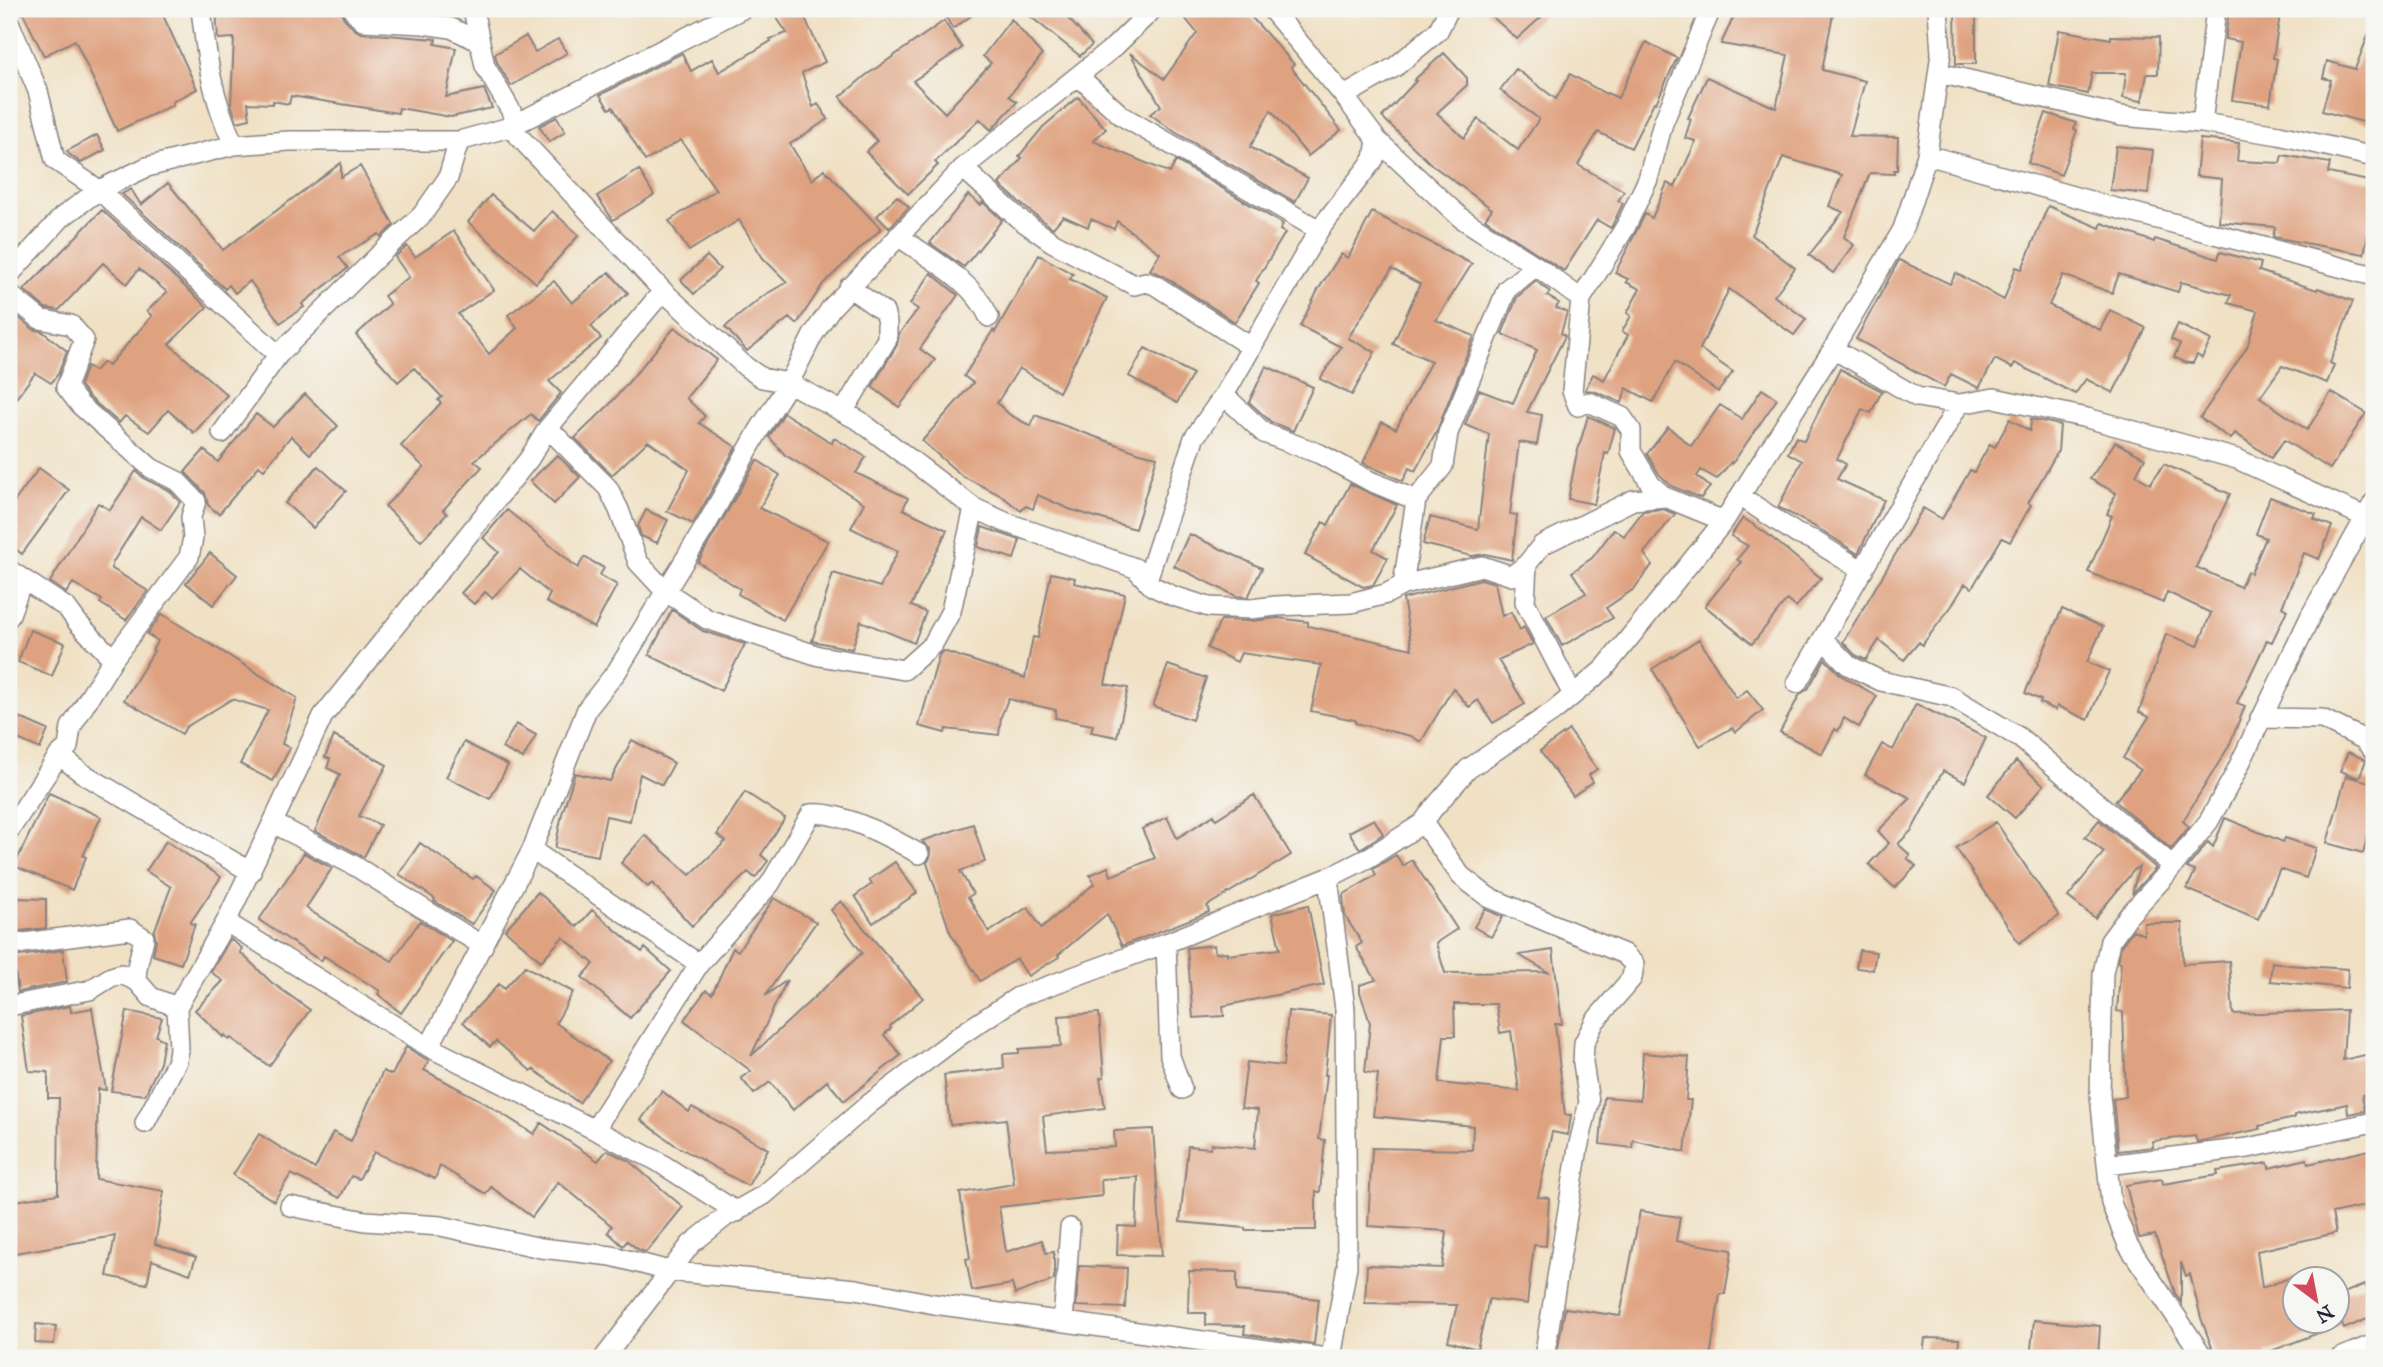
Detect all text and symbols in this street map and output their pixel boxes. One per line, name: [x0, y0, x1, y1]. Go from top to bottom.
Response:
north arrow: [2282, 1266, 2352, 1336]
text: N: [2312, 1300, 2338, 1328]

